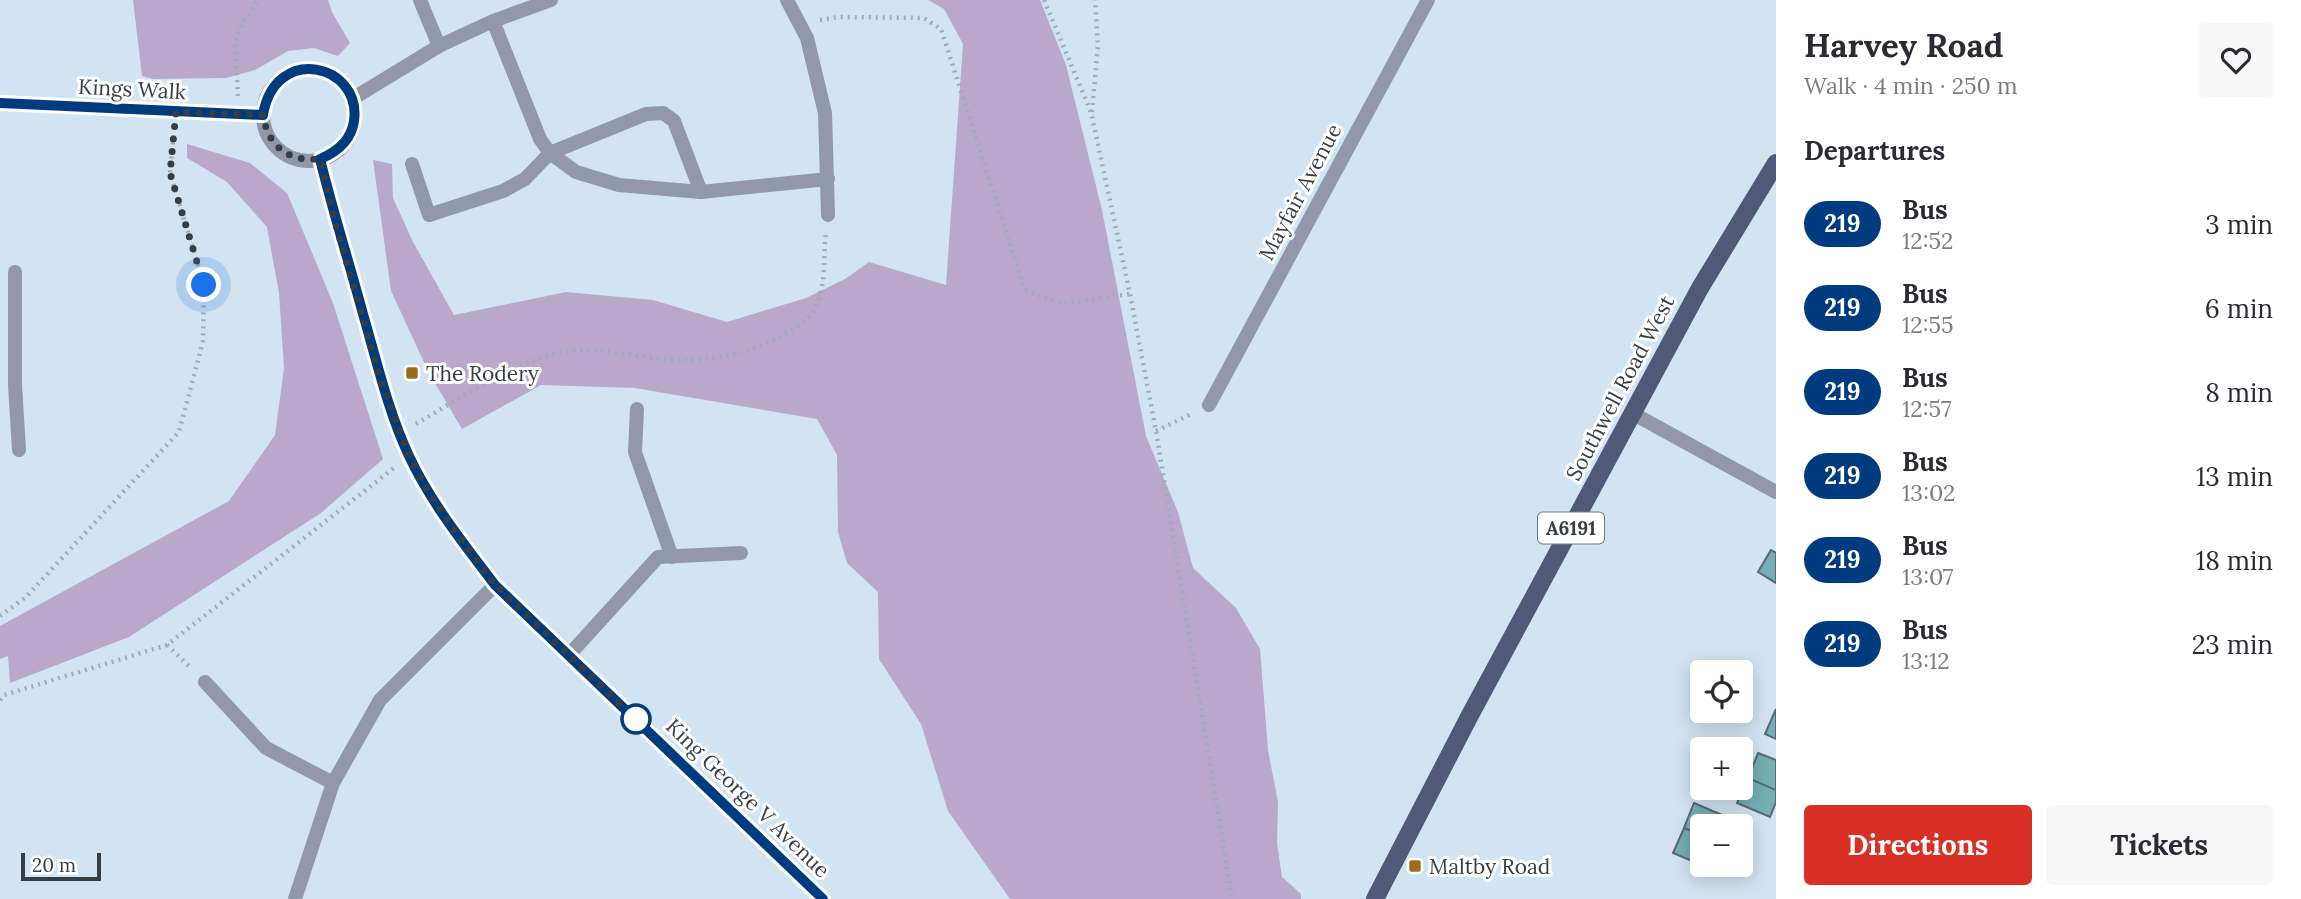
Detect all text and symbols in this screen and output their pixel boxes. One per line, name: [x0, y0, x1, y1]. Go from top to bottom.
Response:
button: heart: [2199, 23, 2273, 97]
text: Harvey Road: [1804, 24, 2003, 66]
text: Walk · 4 min · 250 m: [1804, 71, 2017, 100]
street label: Kings Walk: [77, 73, 187, 105]
street label: Mayfair Avenue: [1253, 119, 1347, 265]
text: Departures: [1804, 134, 1945, 167]
text: Bus: [1902, 193, 1948, 226]
text: 219: [1824, 208, 1861, 239]
text: 3 min: [2205, 208, 2273, 241]
text: 12:52: [1902, 226, 1953, 255]
your location: [186, 267, 221, 302]
text: Bus: [1902, 277, 1948, 310]
street label: Southwell Road West: [1560, 290, 1681, 485]
text: 219: [1824, 292, 1861, 323]
text: 6 min: [2205, 292, 2273, 325]
text: 12:55: [1902, 310, 1954, 339]
place label: The Rodery: [426, 360, 539, 387]
text: Bus: [1902, 361, 1948, 394]
marker: The Rodery: [404, 365, 420, 381]
text: 219: [1824, 376, 1861, 407]
text: 8 min: [2205, 376, 2273, 409]
text: 12:57: [1902, 394, 1952, 423]
text: Bus: [1902, 445, 1948, 478]
text: 219: [1824, 460, 1861, 491]
text: 13 min: [2196, 460, 2273, 493]
text: 13:02: [1902, 478, 1955, 507]
road number: A6191: [1538, 512, 1604, 544]
text: Bus: [1902, 529, 1948, 562]
text: 219: [1824, 544, 1861, 575]
text: 18 min: [2196, 544, 2273, 577]
text: 13:07: [1902, 562, 1953, 591]
text: Bus: [1902, 613, 1948, 646]
text: 219: [1824, 628, 1861, 659]
text: 23 min: [2192, 628, 2273, 661]
text: 13:12: [1902, 646, 1950, 675]
map controls: [1690, 660, 1753, 877]
button: locate: [1690, 660, 1753, 723]
unlabelled marker: [621, 704, 651, 734]
street label: King George V Avenue: [660, 713, 836, 883]
button: +: [1690, 737, 1753, 800]
button: Directions: [1804, 805, 2032, 885]
button: Tickets: [2046, 805, 2273, 885]
button: −: [1690, 814, 1753, 877]
scale bar: [21, 850, 102, 882]
text: 20 m: [32, 853, 76, 877]
place label: Maltby Road: [1429, 853, 1550, 880]
marker: Maltby Road: [1407, 858, 1423, 874]

